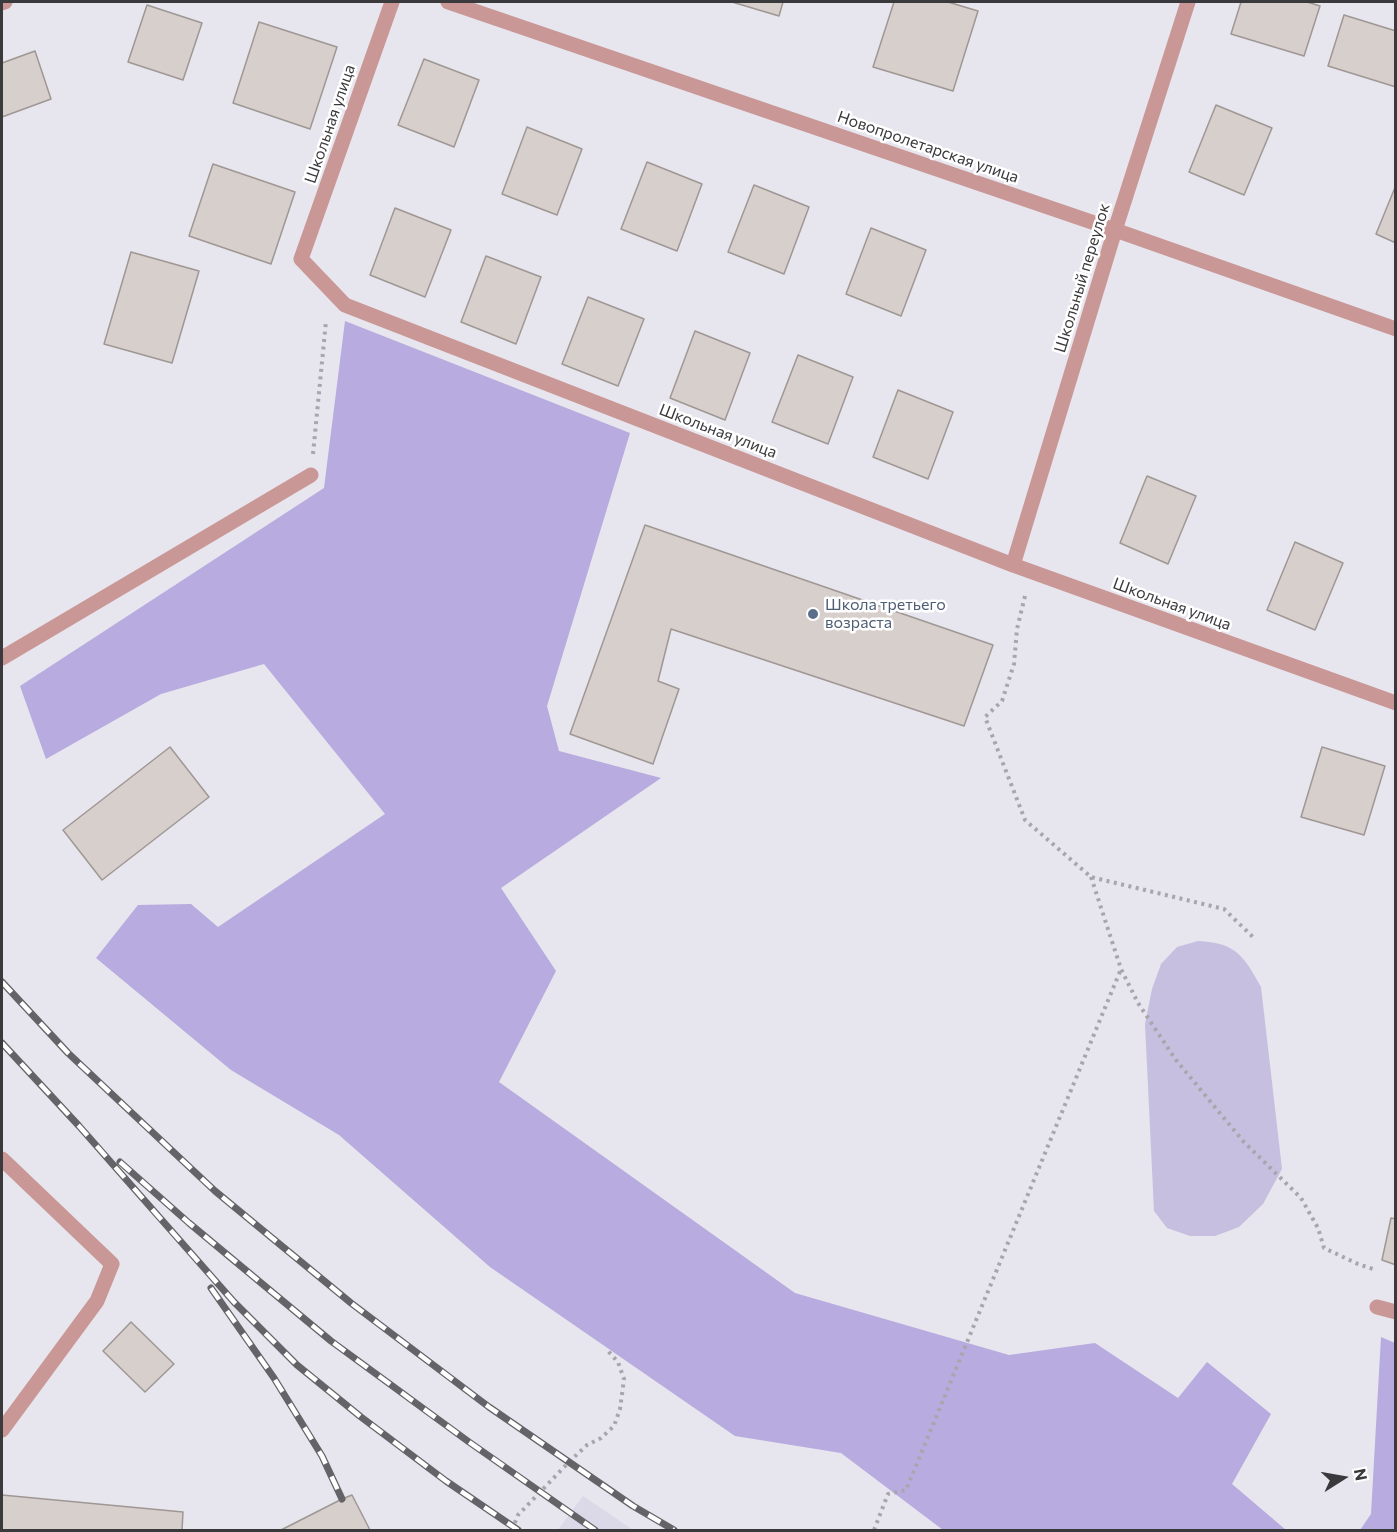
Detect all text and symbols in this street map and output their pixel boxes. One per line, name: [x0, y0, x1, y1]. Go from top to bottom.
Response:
street label: Школьная улица: [301, 62, 359, 186]
street label: Новопролетарская улица: [835, 107, 1021, 187]
street label: Школьный переулок: [1050, 201, 1114, 355]
street label: Школьная улица: [656, 400, 780, 462]
street label: Школьная улица: [1110, 574, 1234, 634]
place label: Школа третьего возраста: [825, 595, 946, 633]
marker: Школа третьего возраста: [806, 607, 820, 621]
north arrow: [1313, 1448, 1373, 1508]
text: N: [1351, 1467, 1372, 1482]

